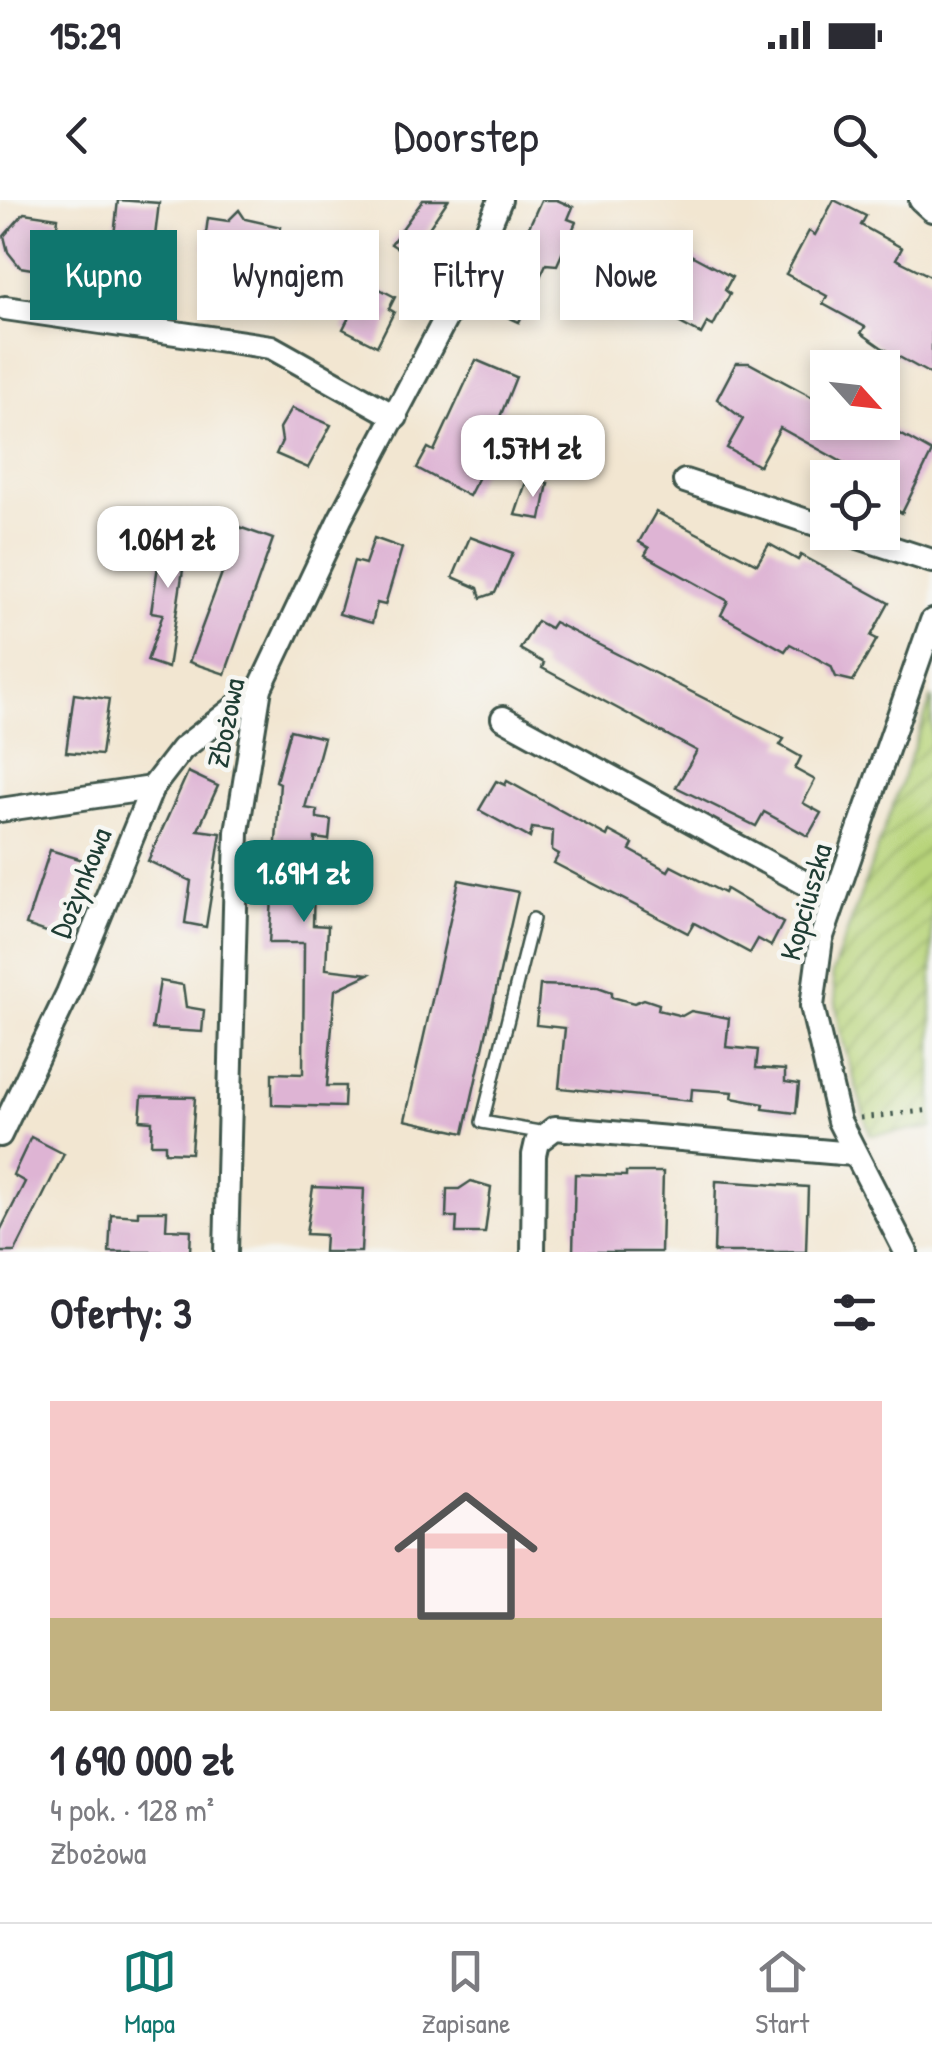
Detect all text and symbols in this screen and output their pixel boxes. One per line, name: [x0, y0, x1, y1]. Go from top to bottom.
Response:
text: 15:29: [50, 9, 120, 61]
text: Doorstep: [394, 105, 538, 166]
icon: back: [50, 108, 105, 163]
icon: search: [827, 108, 882, 163]
chip: Kupno: [30, 230, 177, 320]
chip: Wynajem: [197, 230, 379, 320]
chip: Filtry: [399, 230, 540, 320]
chip: Nowe: [560, 230, 693, 320]
north arrow: [810, 350, 900, 440]
map controls: [810, 350, 900, 550]
pin: 1.57M zł: [430, 415, 636, 500]
text: 1.57M zł: [483, 426, 583, 469]
button: locate: [810, 460, 900, 550]
pin: 1.06M zł: [65, 506, 271, 591]
text: 1.06M zł: [119, 517, 217, 560]
street label: Zbożowa: [197, 674, 253, 771]
street label: Dożynkowa: [40, 821, 120, 944]
street label: Kopciuszka: [769, 839, 841, 965]
pin: 1.69M zł: [201, 840, 407, 925]
text: 1.69M zł: [256, 851, 352, 894]
text: Oferty: 3: [50, 1284, 192, 1341]
icon: filters: [827, 1285, 882, 1340]
icon: home: [376, 1466, 556, 1646]
text: 1 690 000 zł: [50, 1731, 236, 1788]
text: 4 pok. · 128 m²: [50, 1788, 214, 1831]
text: Zbożowa: [50, 1831, 146, 1874]
tab: Mapa: [122, 1944, 177, 2042]
tab: Zapisane: [421, 1944, 510, 2042]
tab: Start: [755, 1944, 810, 2042]

